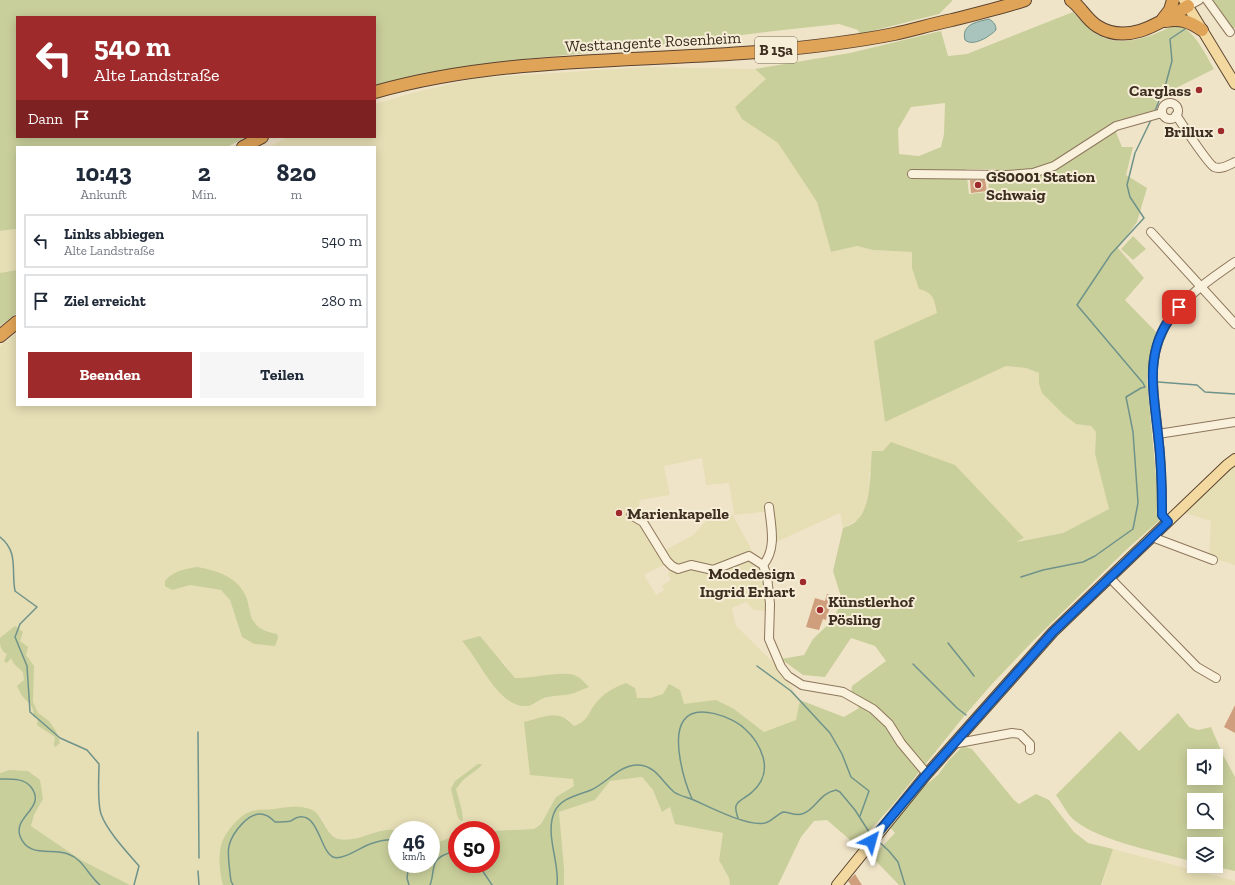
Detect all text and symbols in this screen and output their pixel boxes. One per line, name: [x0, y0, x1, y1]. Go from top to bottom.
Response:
street label: Westtangente Rosenheim: [564, 28, 742, 56]
text: 540 m: [94, 30, 170, 63]
icon: left: [28, 32, 80, 84]
road number: B 15a: [755, 37, 797, 63]
text: Alte Landstraße: [94, 64, 219, 86]
place label: Carglass: [1129, 81, 1191, 100]
marker: Carglass: [1194, 85, 1204, 95]
icon: arrive: [71, 108, 93, 130]
text: Dann: [28, 110, 63, 128]
place label: Brillux: [1164, 122, 1213, 141]
marker: Brillux: [1216, 126, 1226, 136]
text: 10:43: [76, 158, 132, 187]
text: 2: [198, 158, 211, 187]
text: 820: [277, 158, 316, 187]
place label: GS0001 Station Schwaig: [986, 167, 1096, 204]
marker: GS0001 Station Schwaig: [973, 180, 983, 190]
text: Ankunft: [81, 187, 127, 202]
text: Min.: [191, 187, 217, 202]
text: m: [291, 187, 302, 202]
text: Links abbiegen: [64, 225, 164, 243]
icon: left: [30, 230, 52, 252]
text: 540 m: [321, 232, 362, 250]
text: Alte Landstraße: [64, 243, 155, 258]
icon: arrive: [30, 290, 52, 312]
pin: [1162, 290, 1196, 324]
text: Ziel erreicht: [64, 292, 146, 310]
text: 280 m: [321, 292, 362, 310]
icon: arrive: [1168, 296, 1190, 318]
button: Beenden: [28, 352, 192, 398]
button: Teilen: [200, 352, 364, 398]
place label: Marienkapelle: [627, 504, 729, 523]
marker: Marienkapelle: [614, 508, 624, 518]
place label: Modedesign Ingrid Erhart: [700, 564, 796, 601]
marker: Modedesign Ingrid Erhart: [798, 577, 808, 587]
place label: Künstlerhof Pösling: [828, 592, 915, 629]
marker: Künstlerhof Pösling: [815, 605, 825, 615]
map controls: [1187, 749, 1223, 873]
button: sound: [1187, 749, 1223, 785]
button: search: [1187, 793, 1223, 829]
position arrow: [850, 820, 892, 862]
speed limit sign: 50: [448, 821, 500, 873]
text: 46: [403, 830, 425, 854]
button: layers: [1187, 837, 1223, 873]
text: km/h: [403, 851, 425, 863]

